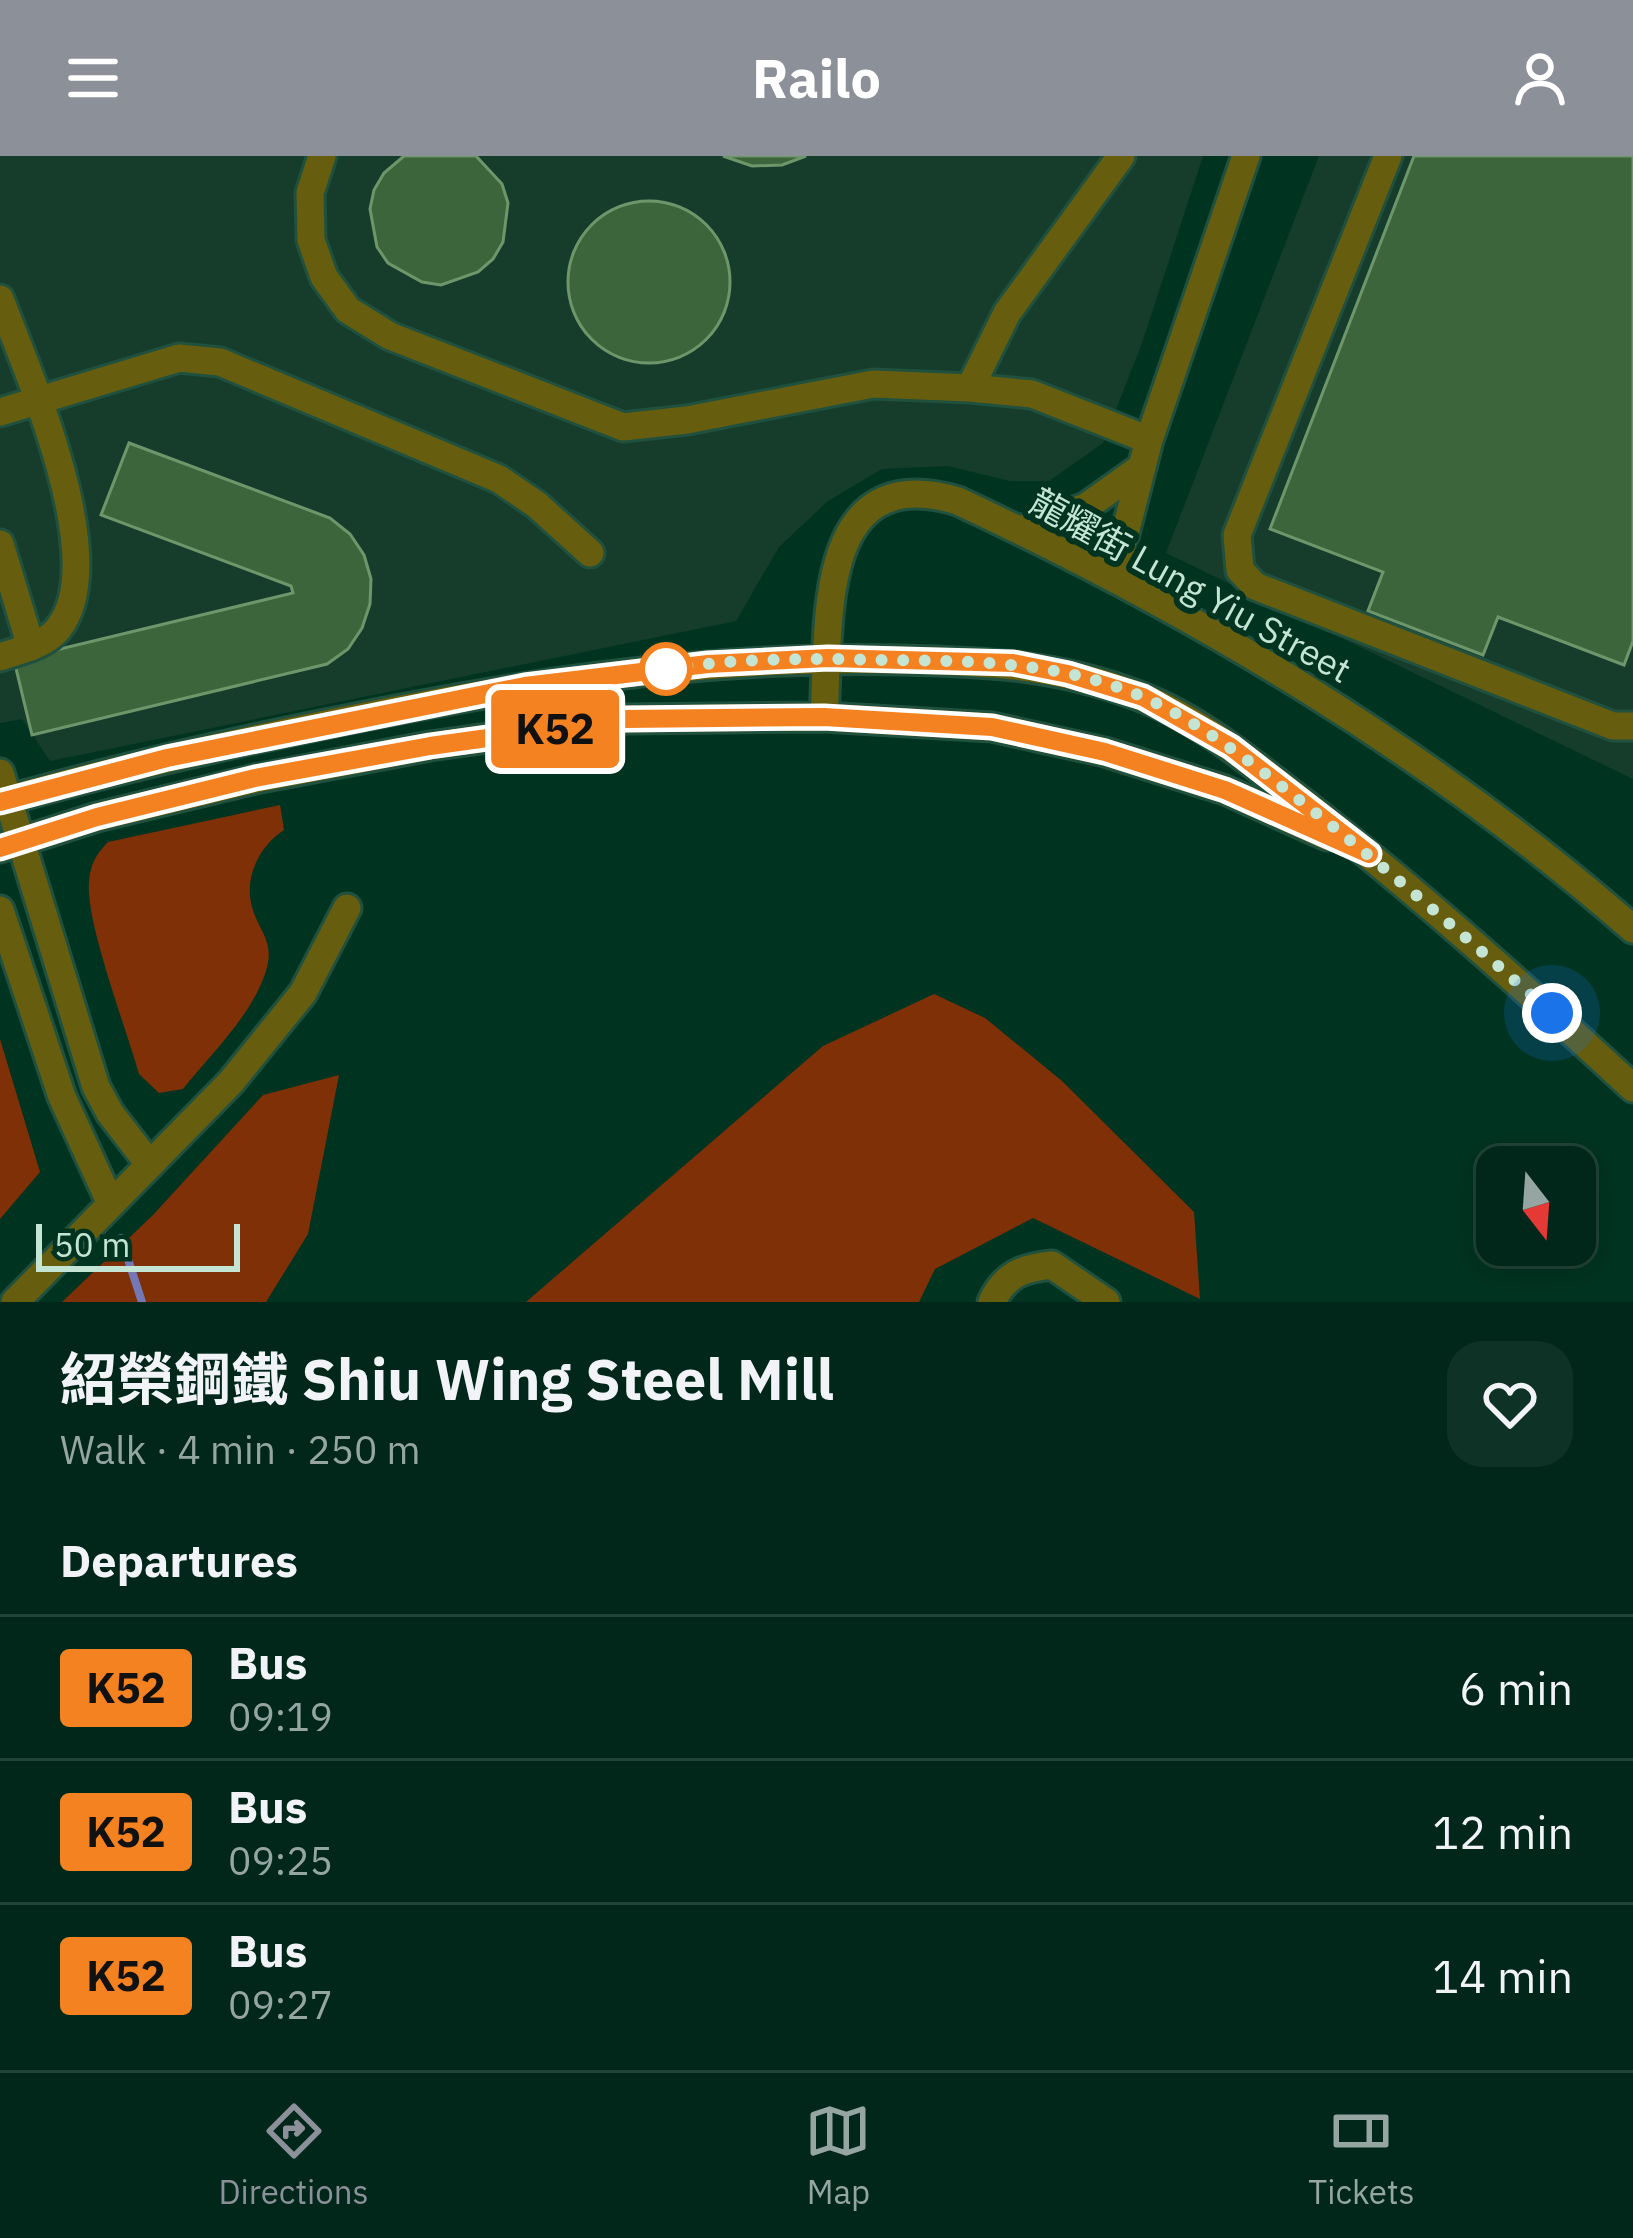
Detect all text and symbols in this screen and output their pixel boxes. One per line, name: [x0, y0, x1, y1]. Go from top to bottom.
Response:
text: Railo: [752, 43, 881, 113]
icon: menu: [60, 45, 126, 111]
icon: person: [1507, 45, 1573, 111]
street label: 龍耀街 Lung Yiu Street: [1022, 477, 1360, 693]
unlabelled marker: [641, 644, 691, 694]
line badge: K52: [486, 690, 624, 768]
text: K52: [515, 701, 595, 756]
your location: [1522, 983, 1582, 1043]
north arrow: [1476, 1146, 1596, 1266]
map controls: [1476, 1146, 1596, 1266]
scale bar: [36, 1218, 240, 1271]
text: 50 m: [54, 1223, 130, 1266]
button: heart: [1447, 1341, 1573, 1467]
text: 紹榮鋼鐵 Shiu Wing Steel Mill: [60, 1342, 834, 1416]
text: Walk · 4 min · 250 m: [60, 1424, 421, 1475]
text: Departures: [60, 1531, 298, 1589]
text: Bus: [228, 1633, 308, 1691]
text: 6 min: [1459, 1659, 1573, 1717]
text: K52: [86, 1660, 166, 1715]
text: 09:19: [228, 1691, 333, 1742]
text: Bus: [228, 1777, 308, 1835]
text: 12 min: [1432, 1803, 1573, 1861]
text: K52: [86, 1804, 166, 1859]
text: 09:25: [228, 1835, 333, 1886]
text: Bus: [228, 1921, 308, 1979]
text: 14 min: [1432, 1947, 1573, 2005]
text: K52: [86, 1948, 166, 2003]
text: 09:27: [228, 1979, 333, 2030]
tab: Directions: [218, 2098, 369, 2213]
tab: Map: [805, 2098, 871, 2213]
tab: Tickets: [1308, 2098, 1415, 2213]

